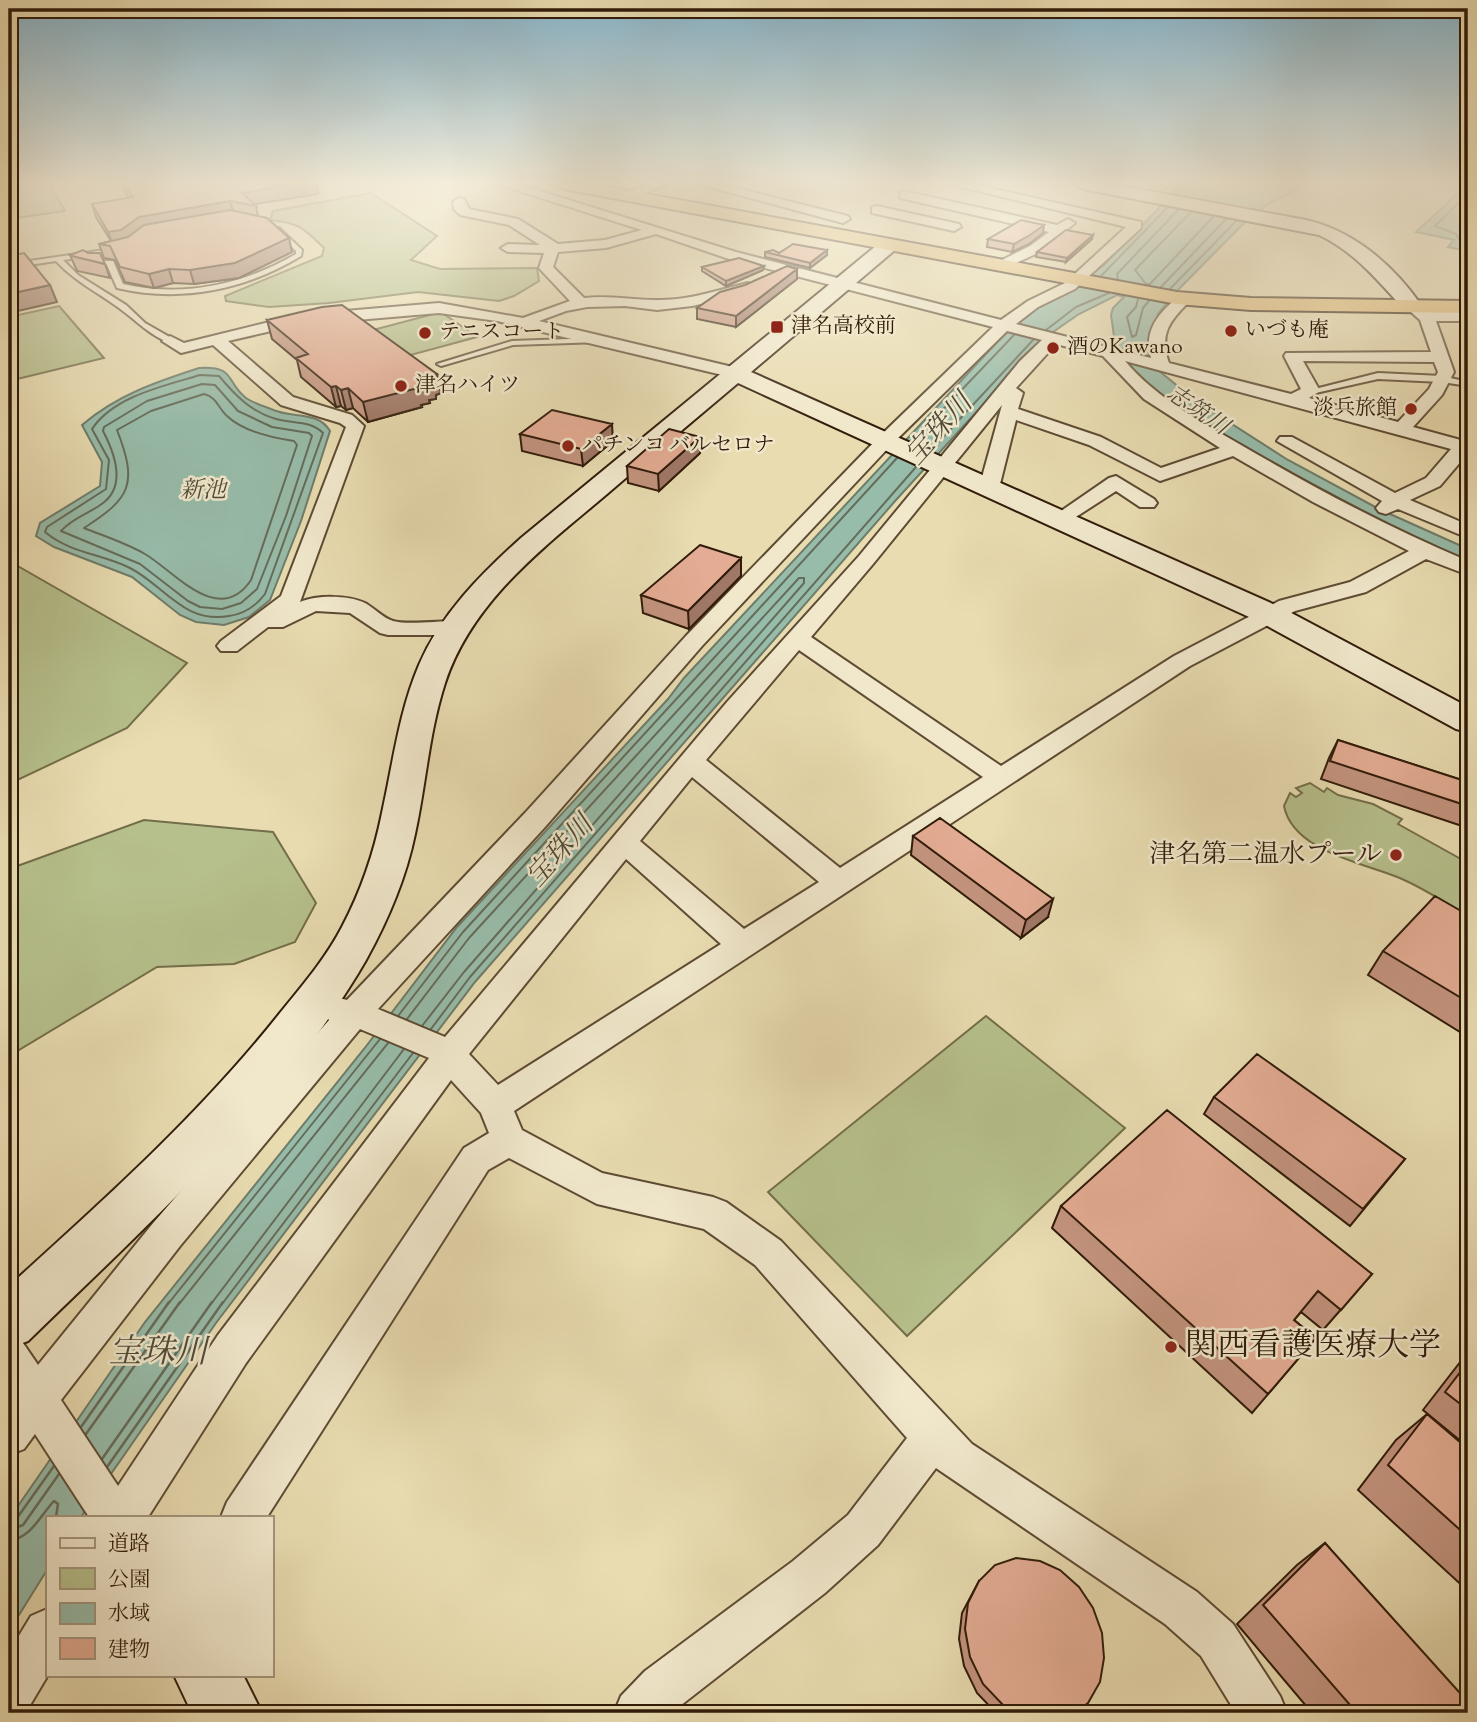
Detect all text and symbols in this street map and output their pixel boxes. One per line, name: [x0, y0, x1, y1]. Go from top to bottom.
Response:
place label: 津名高校前: [791, 312, 896, 342]
place label: いづも庵: [1245, 316, 1329, 346]
place label: テニスコート: [439, 318, 564, 348]
marker: 津名高校前: [769, 319, 785, 335]
marker: いづも庵: [1223, 323, 1239, 339]
marker: テニスコート: [417, 325, 433, 341]
place label: 酒のKawano: [1067, 333, 1183, 363]
marker: 酒のKawano: [1045, 340, 1061, 356]
place label: 津名ハイツ: [415, 371, 520, 401]
marker: 津名ハイツ: [393, 378, 409, 394]
water label: 志筑川: [1159, 378, 1237, 446]
water label: 宝珠川: [897, 383, 985, 475]
place label: 淡兵旅館: [1313, 394, 1397, 424]
marker: 淡兵旅館: [1403, 401, 1419, 417]
place label: パチンコ バルセロナ: [582, 431, 774, 461]
marker: パチンコ バルセロナ: [560, 438, 576, 454]
water label: 新池: [180, 475, 229, 508]
water label: 宝珠川: [518, 805, 606, 897]
place label: 津名第二温水プール: [1149, 837, 1382, 874]
marker: 津名第二温水プール: [1388, 847, 1404, 863]
place label: 関西看護医療大学: [1185, 1324, 1441, 1370]
water label: 宝珠川: [109, 1330, 211, 1378]
marker: 関西看護医療大学: [1163, 1339, 1179, 1355]
legend: [46, 1516, 273, 1676]
text: 道路: [108, 1530, 150, 1560]
text: 公園: [108, 1566, 150, 1596]
text: 水域: [108, 1600, 150, 1630]
text: 建物: [108, 1636, 150, 1666]

